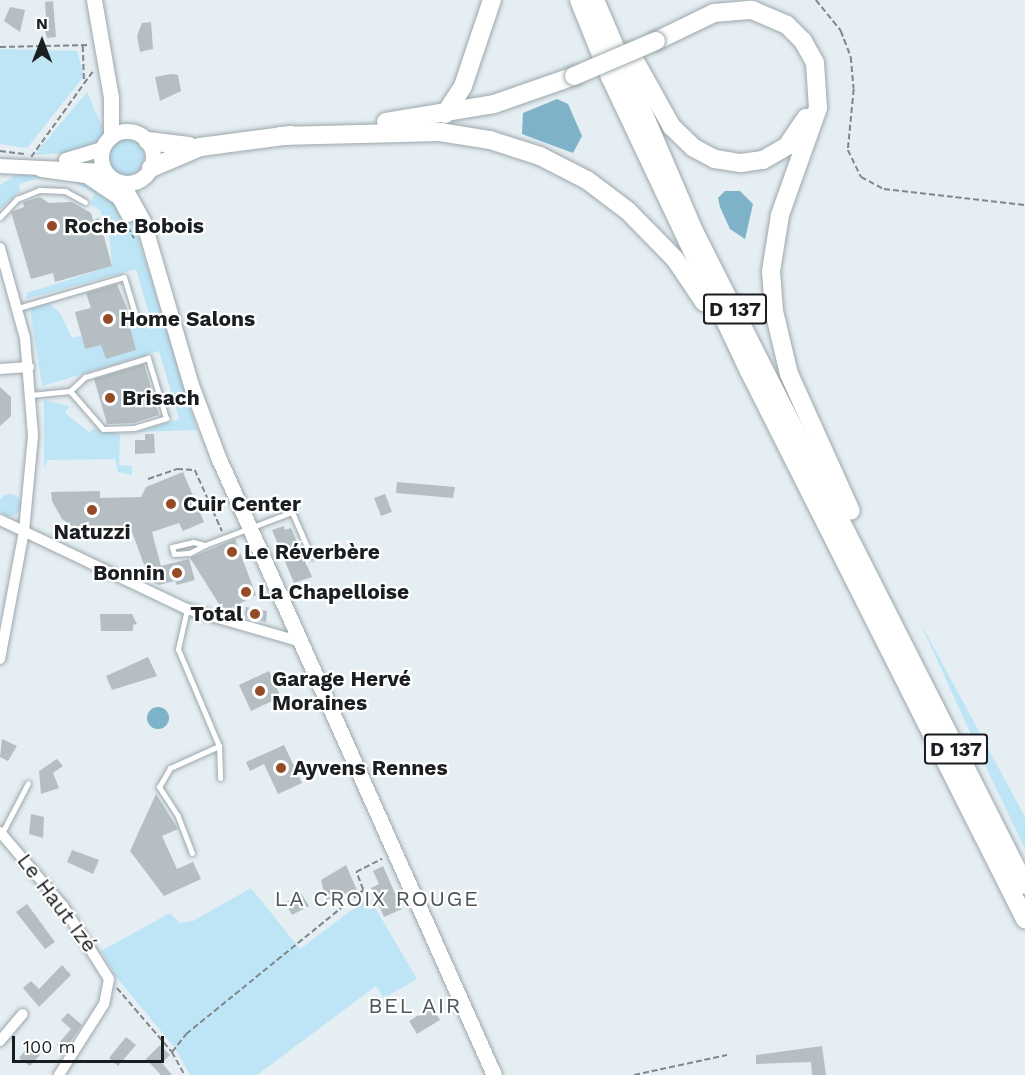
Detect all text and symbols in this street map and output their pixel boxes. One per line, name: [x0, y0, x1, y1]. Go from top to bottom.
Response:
north arrow: [12, 12, 72, 72]
text: N: [36, 14, 48, 33]
place label: Roche Bobois: [64, 213, 204, 239]
marker: Roche Bobois: [45, 219, 59, 233]
road number: D 137: [702, 292, 768, 326]
place label: Home Salons: [120, 306, 255, 332]
marker: Home Salons: [101, 312, 115, 326]
place label: Brisach: [122, 385, 200, 411]
marker: Brisach: [103, 391, 117, 405]
place label: Cuir Center: [183, 491, 301, 517]
marker: Cuir Center: [164, 497, 178, 511]
marker: Natuzzi: [85, 503, 99, 517]
place label: Natuzzi: [53, 519, 131, 545]
place label: Le Réverbère: [244, 539, 380, 565]
marker: Le Réverbère: [225, 545, 239, 559]
place label: Bonnin: [93, 560, 165, 586]
marker: Bonnin: [170, 566, 184, 580]
place label: La Chapelloise: [258, 579, 409, 605]
marker: La Chapelloise: [239, 585, 253, 599]
place label: Total: [190, 601, 243, 627]
marker: Total: [248, 607, 262, 621]
place label: Garage Hervé Moraines: [272, 666, 411, 716]
marker: Garage Hervé Moraines: [253, 684, 267, 698]
road number: D 137: [923, 732, 989, 766]
place label: Ayvens Rennes: [293, 755, 448, 781]
marker: Ayvens Rennes: [274, 761, 288, 775]
street label: Le Haut Izé: [12, 849, 102, 957]
district label: LA CROIX ROUGE: [274, 886, 480, 912]
district label: BEL AIR: [367, 993, 463, 1019]
scale bar: [15, 1024, 166, 1062]
text: 100 m: [23, 1036, 76, 1057]

